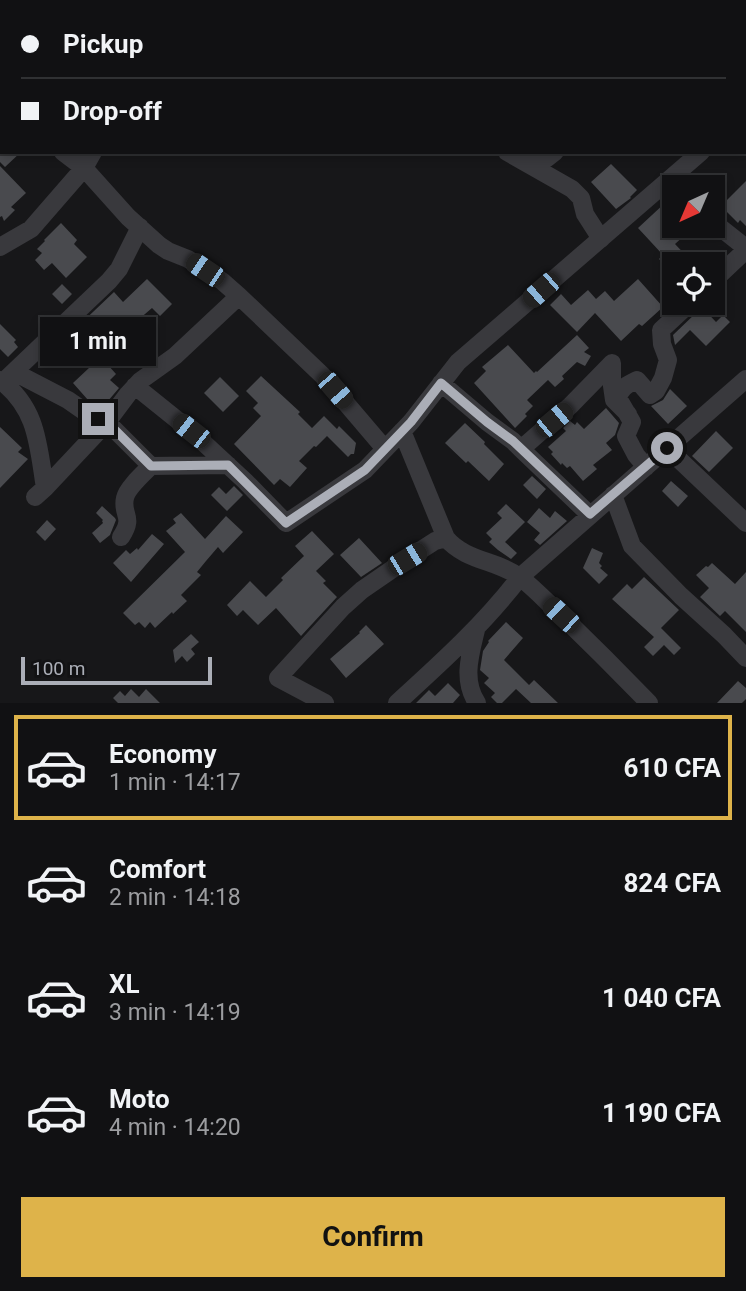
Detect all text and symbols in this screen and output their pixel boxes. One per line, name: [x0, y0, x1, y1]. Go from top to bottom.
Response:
text: Pickup: [63, 29, 143, 59]
text: Drop-off: [63, 96, 162, 126]
north arrow: [662, 175, 724, 238]
map controls: [662, 175, 725, 315]
car: [182, 250, 229, 290]
button: locate: [662, 252, 725, 315]
car: [519, 268, 564, 312]
callout: 1 min: [40, 318, 156, 366]
text: 1 min: [69, 328, 127, 355]
car: [314, 367, 357, 413]
car: [532, 398, 577, 442]
route end: [82, 403, 114, 435]
car: [168, 410, 215, 452]
route start: [651, 432, 683, 464]
car: [384, 539, 431, 579]
car: [539, 593, 584, 637]
scale bar: [21, 654, 212, 686]
text: 100 m: [32, 657, 85, 680]
icon: car: [25, 736, 88, 799]
text: Economy: [109, 739, 216, 769]
text: 610 CFA: [623, 753, 721, 783]
text: 1 min · 14:17: [109, 769, 241, 796]
icon: car: [25, 851, 88, 914]
text: Comfort: [109, 854, 206, 884]
text: 824 CFA: [623, 868, 721, 898]
text: 2 min · 14:18: [109, 884, 241, 911]
icon: car: [25, 966, 88, 1029]
text: XL: [109, 969, 140, 999]
text: 1 040 CFA: [602, 983, 721, 1013]
text: 3 min · 14:19: [109, 999, 241, 1026]
icon: car: [25, 1081, 88, 1144]
text: Moto: [109, 1084, 170, 1114]
text: 1 190 CFA: [602, 1098, 721, 1128]
text: 4 min · 14:20: [109, 1114, 241, 1141]
button: Confirm: [21, 1197, 725, 1277]

